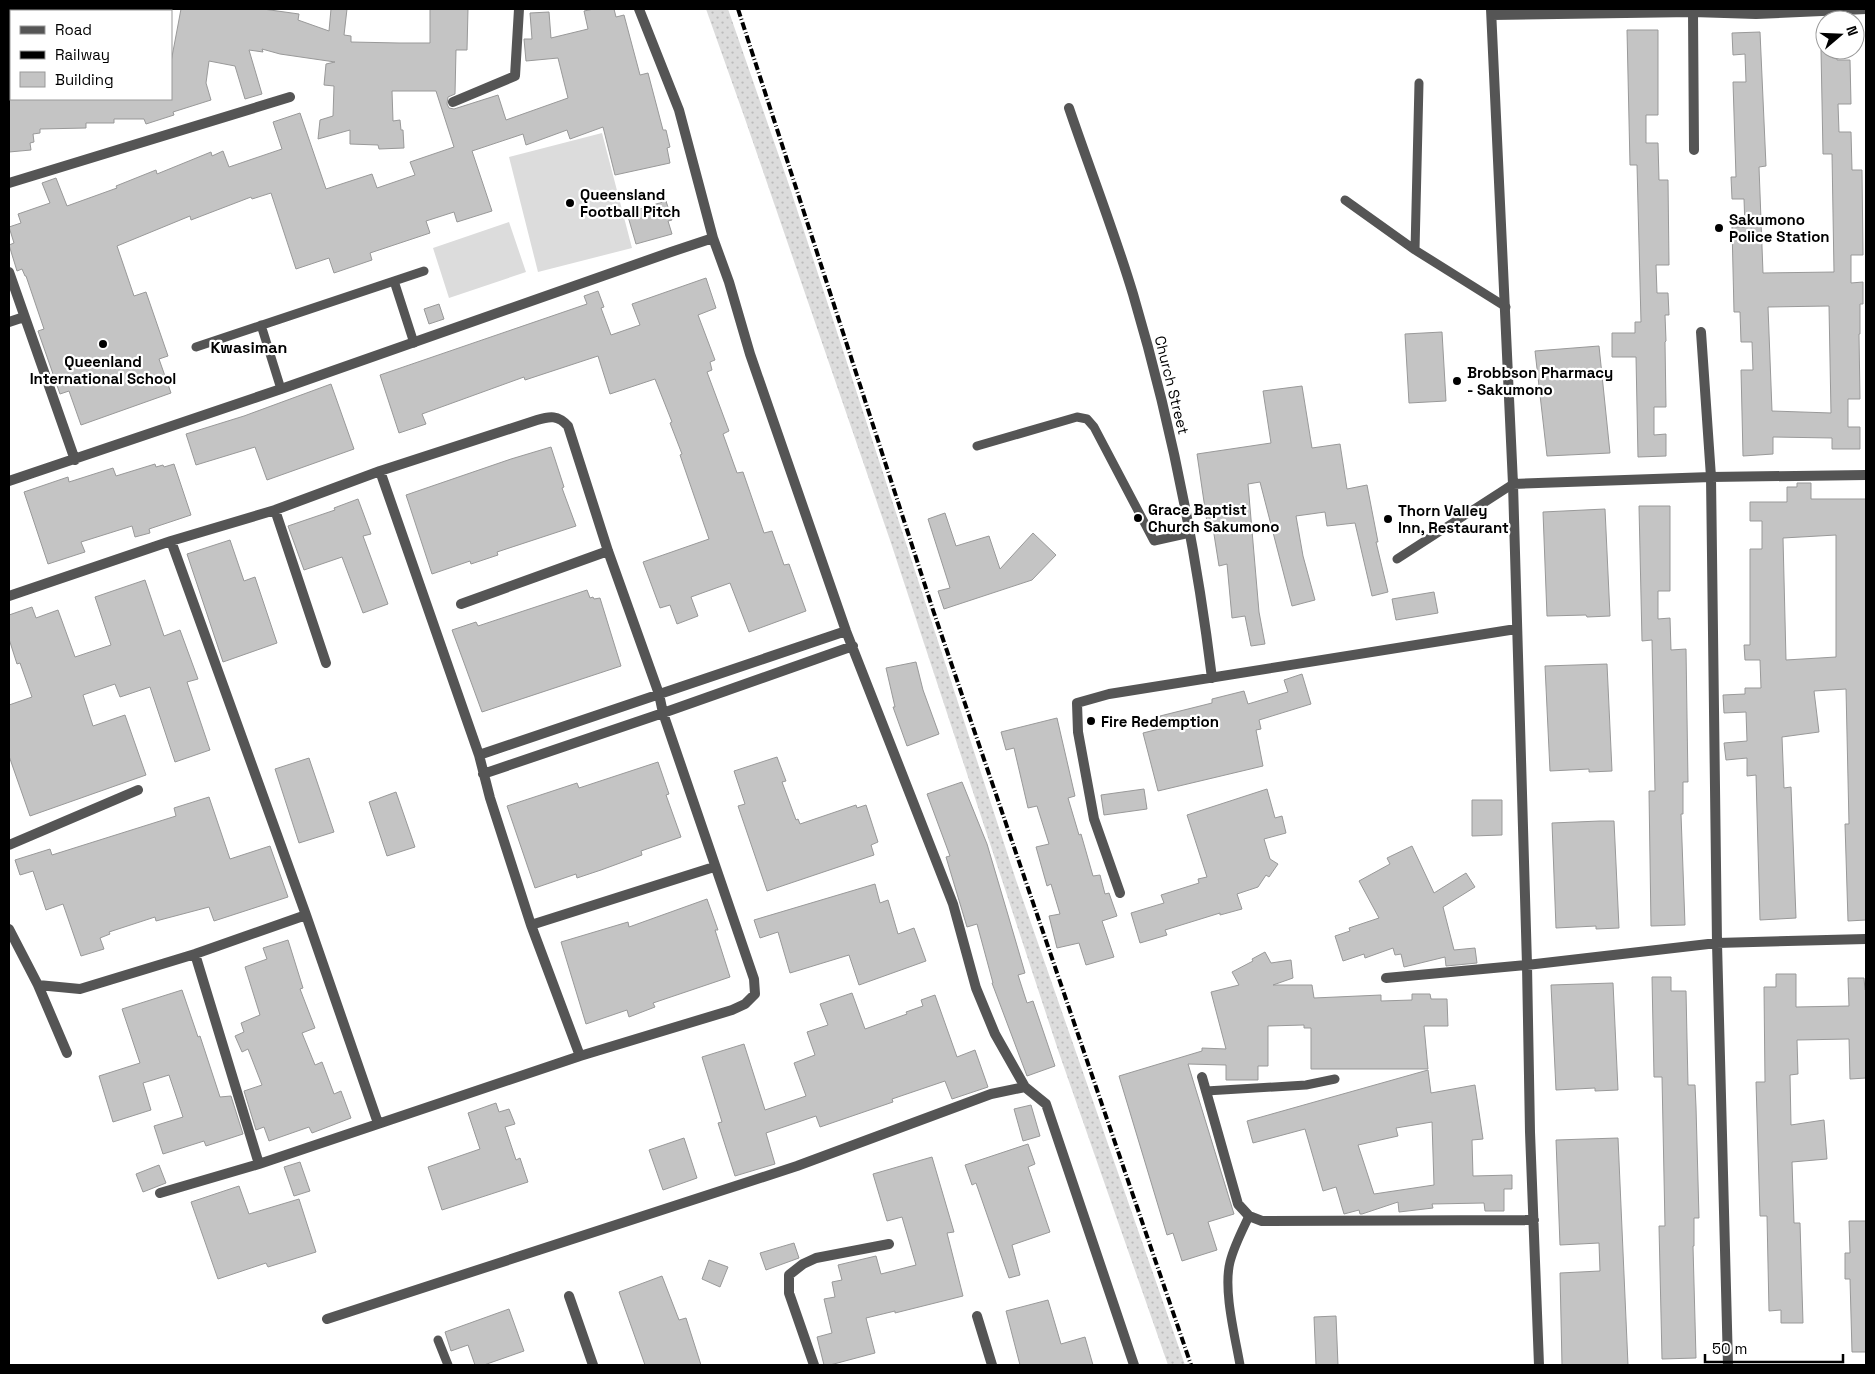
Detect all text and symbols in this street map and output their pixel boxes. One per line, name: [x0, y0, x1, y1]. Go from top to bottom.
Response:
legend: [10, 10, 172, 100]
north arrow: [1815, 10, 1865, 60]
text: Road: [55, 20, 92, 39]
text: N: [1842, 23, 1862, 38]
text: Railway: [55, 45, 110, 64]
text: Building: [55, 70, 114, 89]
place label: Queensland Football Pitch: [580, 185, 681, 221]
marker: Queensland Football Pitch: [564, 197, 576, 209]
place label: Sakumono Police Station: [1729, 210, 1830, 246]
marker: Sakumono Police Station: [1713, 222, 1725, 234]
street label: Church Street: [1151, 334, 1193, 436]
district label: Kwasiman: [211, 337, 287, 358]
marker: Queenland International School: [97, 338, 109, 350]
place label: Queenland International School: [30, 352, 176, 388]
place label: Brobbson Pharmacy - Sakumono: [1467, 363, 1613, 399]
marker: Brobbson Pharmacy - Sakumono: [1451, 375, 1463, 387]
place label: Grace Baptist Church Sakumono: [1148, 500, 1279, 536]
place label: Thorn Valley Inn, Restaurant: [1398, 501, 1509, 537]
marker: Grace Baptist Church Sakumono: [1132, 512, 1144, 524]
marker: Thorn Valley Inn, Restaurant: [1382, 513, 1394, 525]
place label: Fire Redemption: [1101, 712, 1219, 731]
marker: Fire Redemption: [1085, 715, 1097, 727]
scale bar: [1705, 1332, 1842, 1364]
text: 50 m: [1712, 1339, 1747, 1358]

